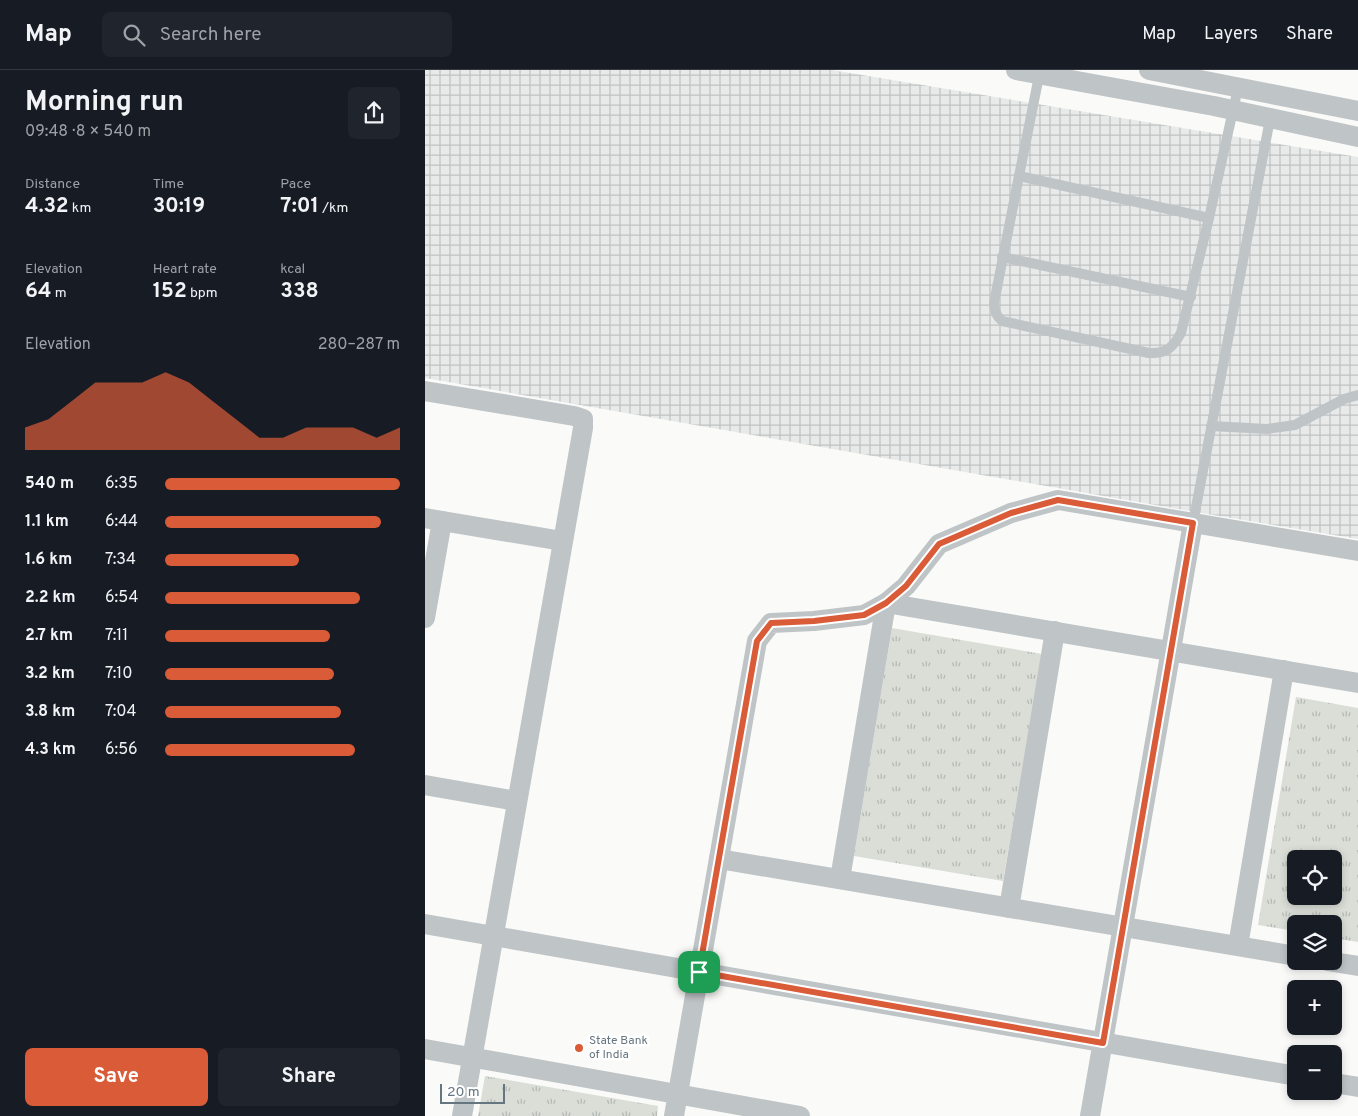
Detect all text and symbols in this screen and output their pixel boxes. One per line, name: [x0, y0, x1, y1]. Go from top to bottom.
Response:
search box: [102, 12, 452, 57]
text: Map: [25, 20, 72, 50]
icon: search: [120, 21, 148, 49]
text: Search here: [160, 23, 261, 47]
text: Map: [1142, 23, 1176, 46]
text: Layers: [1204, 23, 1258, 46]
text: Share: [1286, 23, 1333, 46]
text: Morning run: [25, 85, 184, 121]
button: share: [348, 87, 400, 139]
text: 09:48 · 8 × 540 m: [25, 122, 151, 142]
text: Distance: [25, 176, 80, 193]
text: Time: [153, 176, 184, 193]
text: Pace: [280, 176, 311, 193]
text: 4.32: [25, 193, 69, 220]
text: 30:19: [153, 193, 205, 220]
text: 7:01: [280, 193, 319, 220]
text: km: [69, 200, 91, 217]
text: /km: [319, 200, 348, 217]
text: Elevation: [25, 261, 83, 278]
text: Heart rate: [153, 261, 217, 278]
text: kcal: [280, 261, 305, 278]
text: 64: [25, 278, 51, 305]
text: 152: [153, 278, 187, 305]
text: 338: [280, 278, 319, 305]
text: m: [51, 285, 67, 302]
text: bpm: [187, 285, 218, 302]
text: Elevation: [25, 335, 91, 355]
text: 280–287 m: [318, 335, 400, 355]
text: 540 m: [25, 474, 74, 494]
text: 6:35: [105, 474, 138, 494]
text: 1.1 km: [25, 512, 69, 532]
text: 6:44: [105, 512, 138, 532]
text: 1.6 km: [25, 550, 72, 570]
text: 7:34: [105, 550, 136, 570]
text: 2.2 km: [25, 588, 75, 608]
text: 6:54: [105, 588, 138, 608]
text: 2.7 km: [25, 626, 73, 646]
text: 7:11: [105, 626, 128, 646]
text: 3.2 km: [25, 664, 75, 684]
text: 7:10: [105, 664, 133, 684]
text: 3.8 km: [25, 702, 75, 722]
text: 7:04: [105, 702, 137, 722]
text: 4.3 km: [25, 740, 76, 760]
text: 6:56: [105, 740, 138, 760]
map controls: [1287, 850, 1342, 1100]
button: locate: [1287, 850, 1342, 905]
button: layers: [1287, 915, 1342, 970]
pin: [678, 951, 720, 993]
icon: arrive: [685, 958, 713, 986]
button: +: [1287, 980, 1342, 1035]
place label: State Bank of India: [589, 1033, 648, 1063]
marker: State Bank of India: [573, 1042, 585, 1054]
button: −: [1287, 1045, 1342, 1100]
button: Save: [25, 1048, 208, 1106]
button: Share: [218, 1048, 400, 1106]
scale bar: [440, 1081, 505, 1104]
text: 20 m: [447, 1084, 480, 1101]

